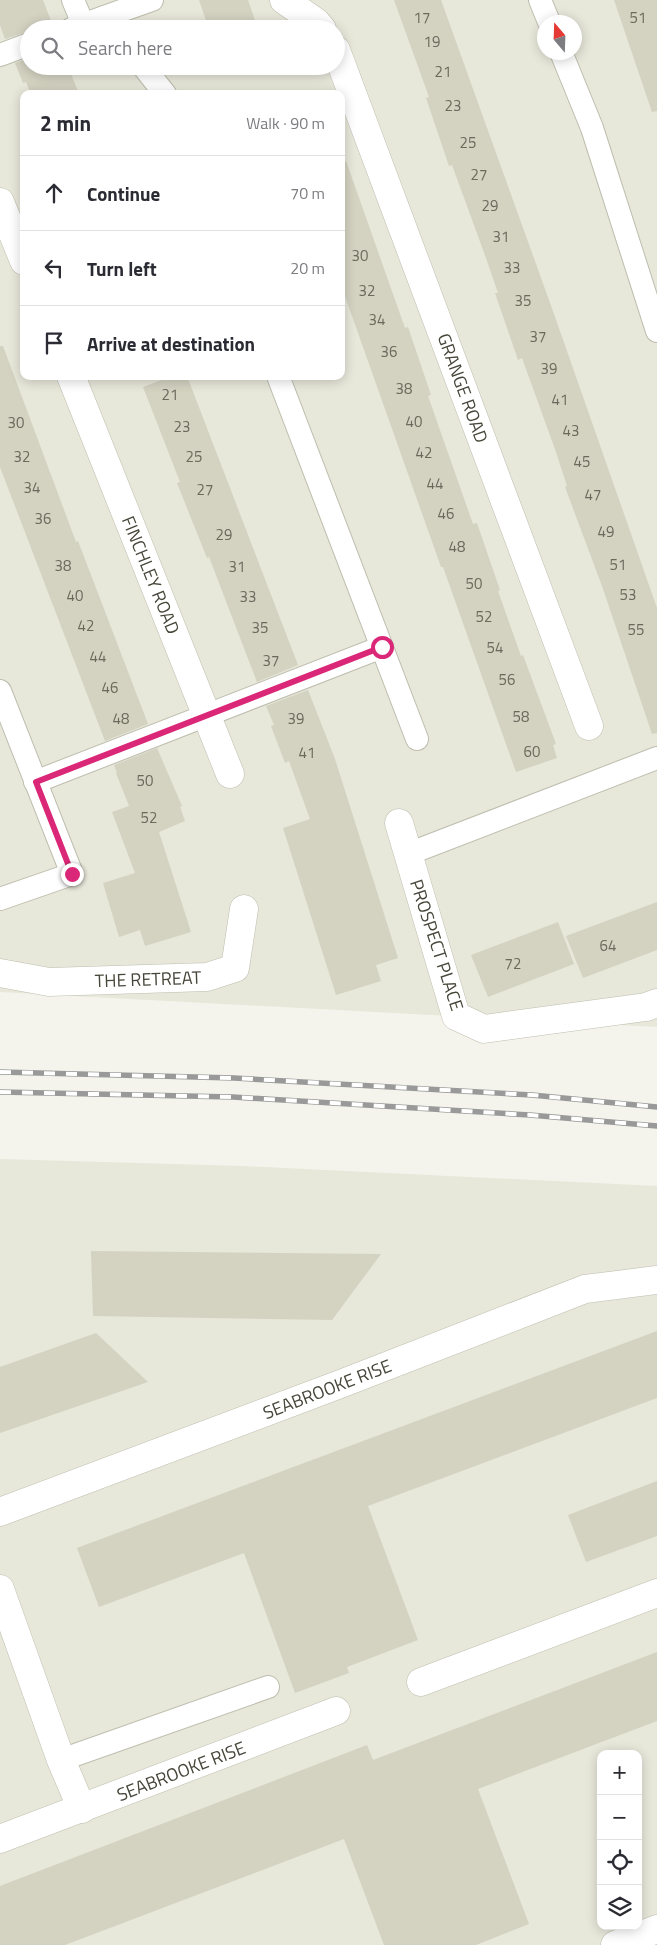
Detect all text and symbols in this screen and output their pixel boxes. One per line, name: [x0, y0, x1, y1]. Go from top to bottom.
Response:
house number: 17: [414, 6, 430, 29]
house number: 51: [630, 6, 646, 29]
north arrow: [537, 15, 582, 60]
search box: [20, 20, 345, 75]
house number: 19: [424, 30, 440, 53]
text: Search here: [78, 33, 172, 62]
icon: search: [38, 34, 66, 62]
house number: 21: [435, 60, 451, 83]
house number: 23: [445, 94, 461, 117]
text: 2 min: [40, 107, 91, 139]
text: Walk · 90 m: [246, 111, 325, 135]
house number: 25: [460, 131, 476, 154]
house number: 27: [471, 163, 487, 186]
icon: ahead: [40, 179, 68, 207]
text: Continue: [87, 179, 160, 208]
text: 70 m: [290, 181, 325, 205]
house number: 29: [482, 194, 498, 217]
house number: 31: [493, 225, 509, 248]
house number: 30: [352, 244, 368, 267]
icon: left: [40, 254, 68, 282]
text: Turn left: [87, 254, 157, 283]
text: 20 m: [290, 256, 325, 280]
house number: 33: [504, 256, 520, 279]
house number: 32: [359, 279, 375, 302]
house number: 35: [515, 289, 531, 312]
house number: 34: [369, 308, 385, 331]
house number: 37: [530, 325, 546, 348]
icon: arrive: [40, 329, 68, 357]
text: Arrive at destination: [87, 329, 255, 358]
street label: GRANGE ROAD: [431, 329, 495, 447]
house number: 36: [381, 340, 397, 363]
house number: 39: [541, 357, 557, 380]
house number: 38: [396, 377, 412, 400]
house number: 21: [162, 383, 178, 406]
house number: 41: [552, 388, 568, 411]
house number: 40: [406, 410, 422, 433]
house number: 30: [8, 411, 24, 434]
house number: 23: [174, 415, 190, 438]
house number: 43: [563, 419, 579, 442]
house number: 42: [416, 441, 432, 464]
house number: 32: [14, 445, 30, 468]
house number: 25: [186, 445, 202, 468]
house number: 45: [574, 450, 590, 473]
house number: 44: [427, 472, 443, 495]
house number: 34: [24, 476, 40, 499]
house number: 27: [197, 478, 213, 501]
house number: 47: [585, 483, 601, 506]
house number: 46: [438, 502, 454, 525]
house number: 36: [35, 507, 51, 530]
street label: FINCHLEY ROAD: [115, 512, 187, 638]
house number: 49: [598, 520, 614, 543]
house number: 29: [216, 523, 232, 546]
house number: 48: [449, 535, 465, 558]
house number: 51: [610, 553, 626, 576]
house number: 38: [55, 554, 71, 577]
house number: 31: [229, 555, 245, 578]
house number: 50: [466, 572, 482, 595]
house number: 53: [620, 583, 636, 606]
house number: 40: [67, 584, 83, 607]
house number: 33: [240, 585, 256, 608]
house number: 52: [476, 605, 492, 628]
house number: 42: [78, 614, 94, 637]
house number: 35: [252, 616, 268, 639]
house number: 55: [628, 618, 644, 641]
route start: [371, 636, 394, 659]
house number: 54: [487, 636, 503, 659]
house number: 44: [90, 645, 106, 668]
house number: 37: [263, 649, 279, 672]
house number: 56: [499, 668, 515, 691]
house number: 46: [102, 676, 118, 699]
house number: 58: [513, 705, 529, 728]
house number: 48: [113, 707, 129, 730]
house number: 39: [288, 707, 304, 730]
house number: 60: [524, 740, 540, 763]
house number: 41: [299, 741, 315, 764]
house number: 50: [137, 769, 153, 792]
house number: 52: [141, 806, 157, 829]
route end: [61, 863, 84, 886]
street label: PROSPECT PLACE: [403, 876, 471, 1014]
house number: 64: [600, 934, 616, 957]
house number: 72: [505, 952, 521, 975]
street label: THE RETREAT: [94, 964, 202, 994]
street label: SEABROOKE RISE: [259, 1352, 395, 1426]
street label: SEABROOKE RISE: [113, 1734, 249, 1808]
map controls: [597, 1750, 642, 1930]
button: +: [597, 1750, 642, 1795]
button: −: [597, 1795, 642, 1840]
button: locate: [597, 1840, 642, 1885]
button: layers: [597, 1885, 642, 1930]

